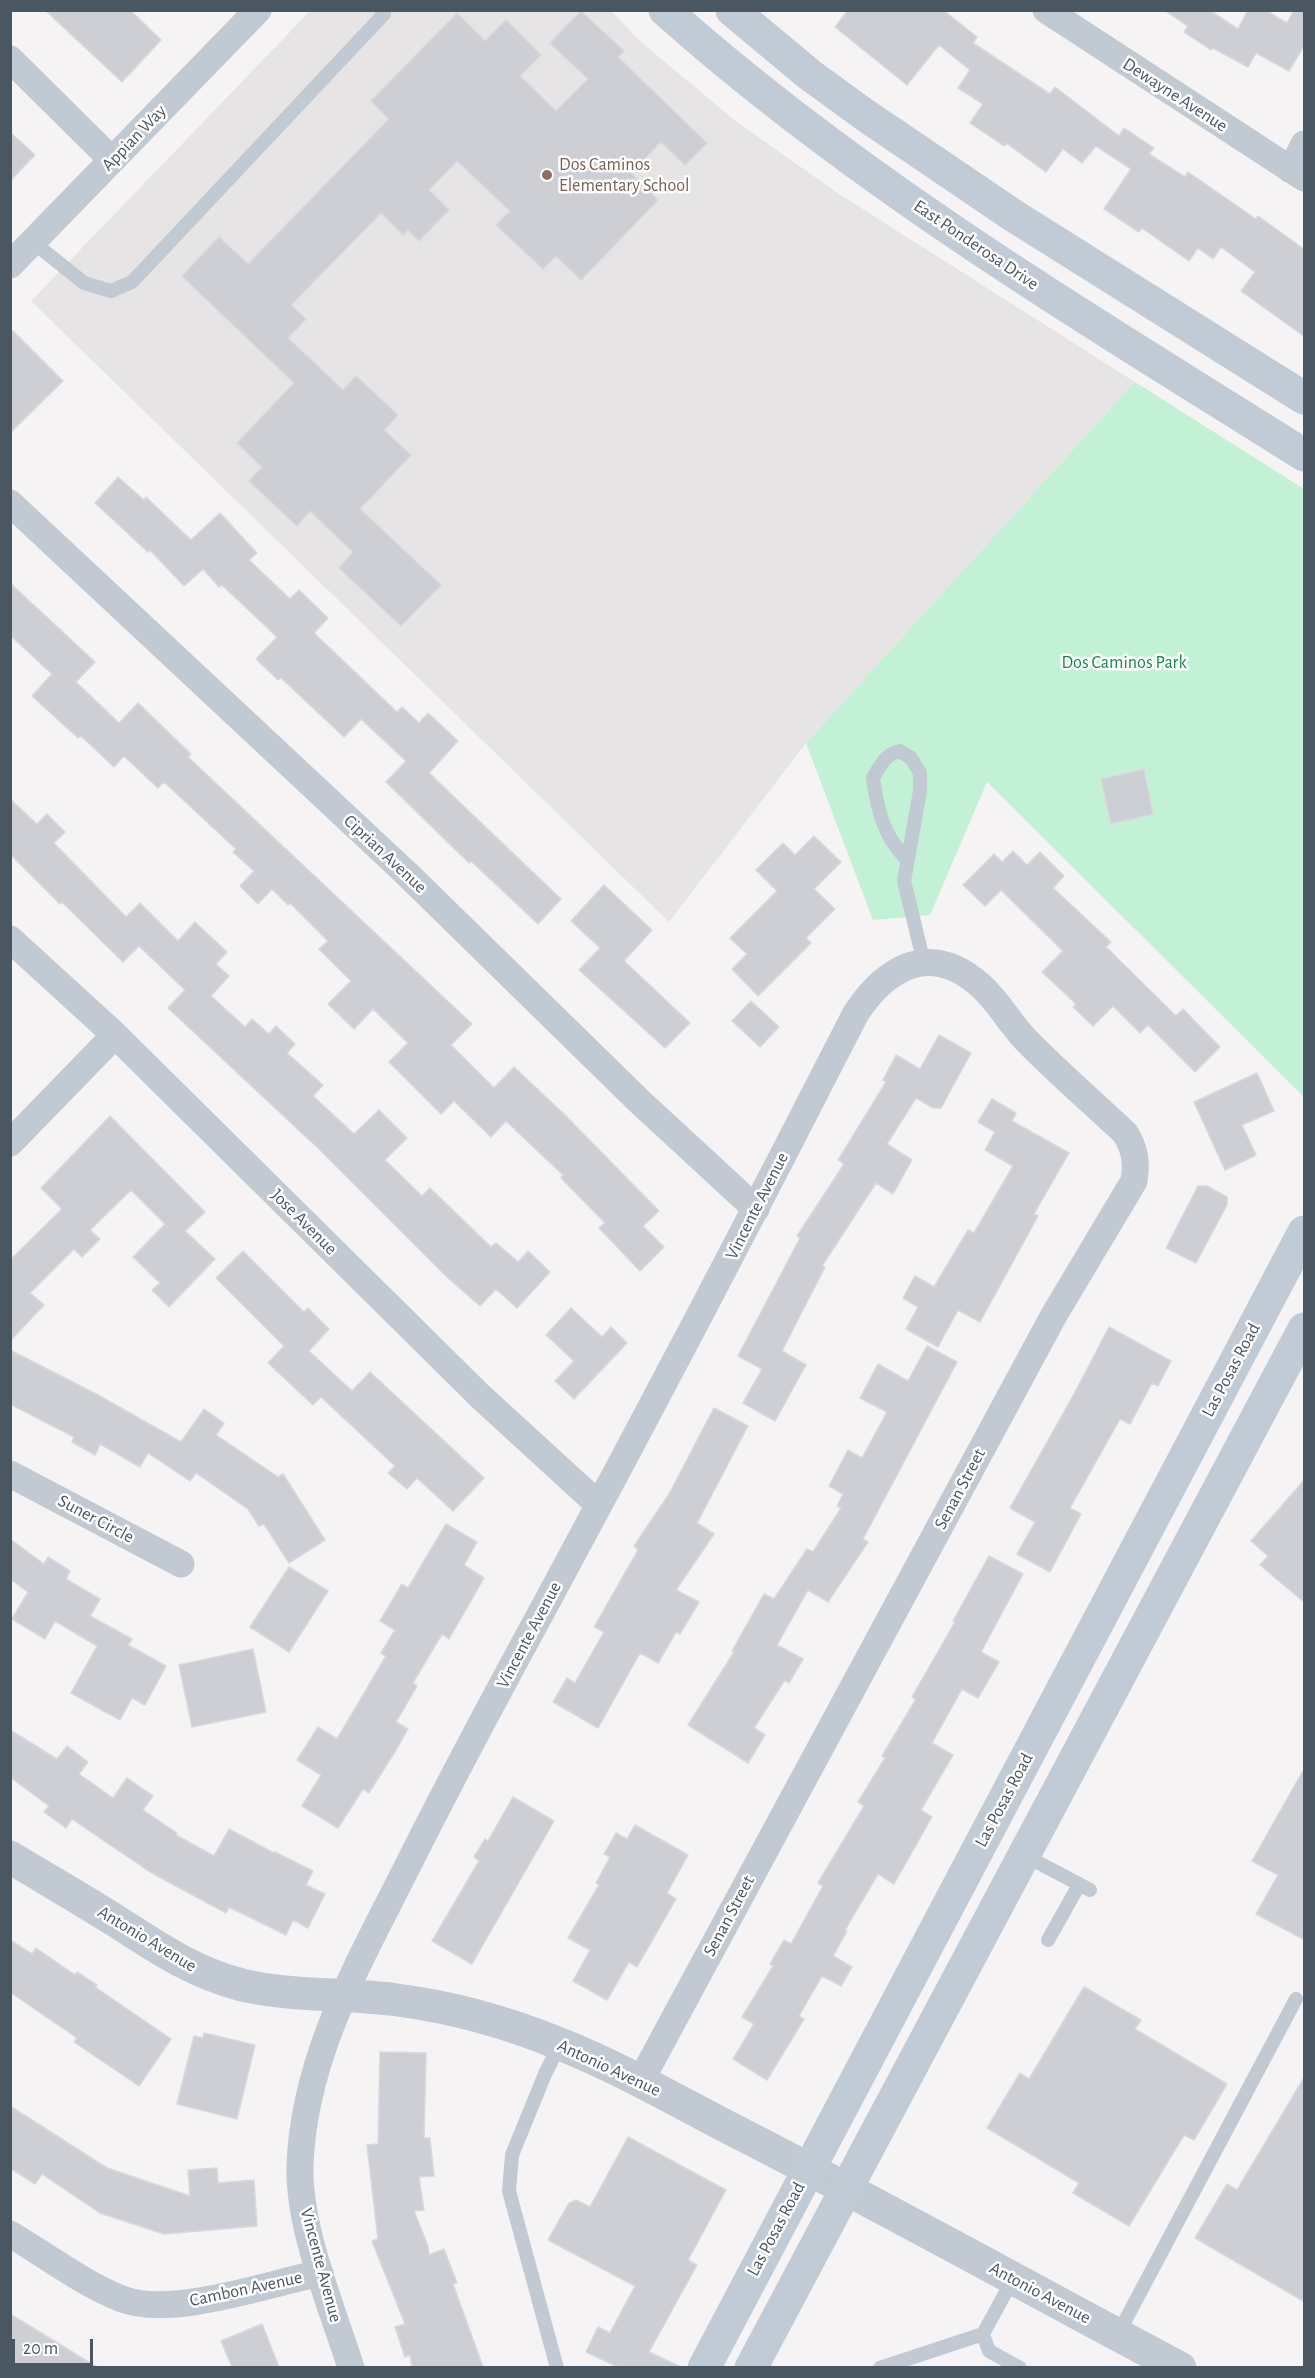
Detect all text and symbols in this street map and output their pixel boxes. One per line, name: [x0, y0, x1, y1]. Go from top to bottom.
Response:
street label: Dewayne Avenue: [1119, 53, 1231, 137]
street label: Appian Way: [97, 100, 171, 176]
place label: Dos Caminos Elementary School: [559, 154, 689, 196]
marker: Dos Caminos Elementary School: [540, 168, 554, 182]
street label: East Ponderosa Drive: [909, 195, 1043, 295]
park label: Dos Caminos Park: [1061, 652, 1187, 674]
street label: Ciprian Avenue: [339, 810, 431, 898]
street label: Vincente Avenue: [721, 1149, 793, 1263]
street label: Jose Avenue: [267, 1185, 341, 1259]
street label: Las Posas Road: [1197, 1319, 1265, 1421]
street label: Senan Street: [930, 1445, 990, 1533]
street label: Suner Circle: [54, 1490, 138, 1548]
street label: Vincente Avenue: [492, 1578, 566, 1692]
street label: Las Posas Road: [970, 1749, 1038, 1851]
street label: Senan Street: [699, 1872, 759, 1960]
street label: Antonio Avenue: [94, 1901, 200, 1977]
street label: Antonio Avenue: [554, 2035, 664, 2101]
street label: Las Posas Road: [742, 2178, 810, 2280]
street label: Vincente Avenue: [295, 2205, 347, 2325]
street label: Antonio Avenue: [986, 2257, 1094, 2329]
street label: Cambon Avenue: [188, 2267, 304, 2311]
scale bar: [15, 2327, 96, 2365]
text: 20 m: [23, 2340, 58, 2358]

